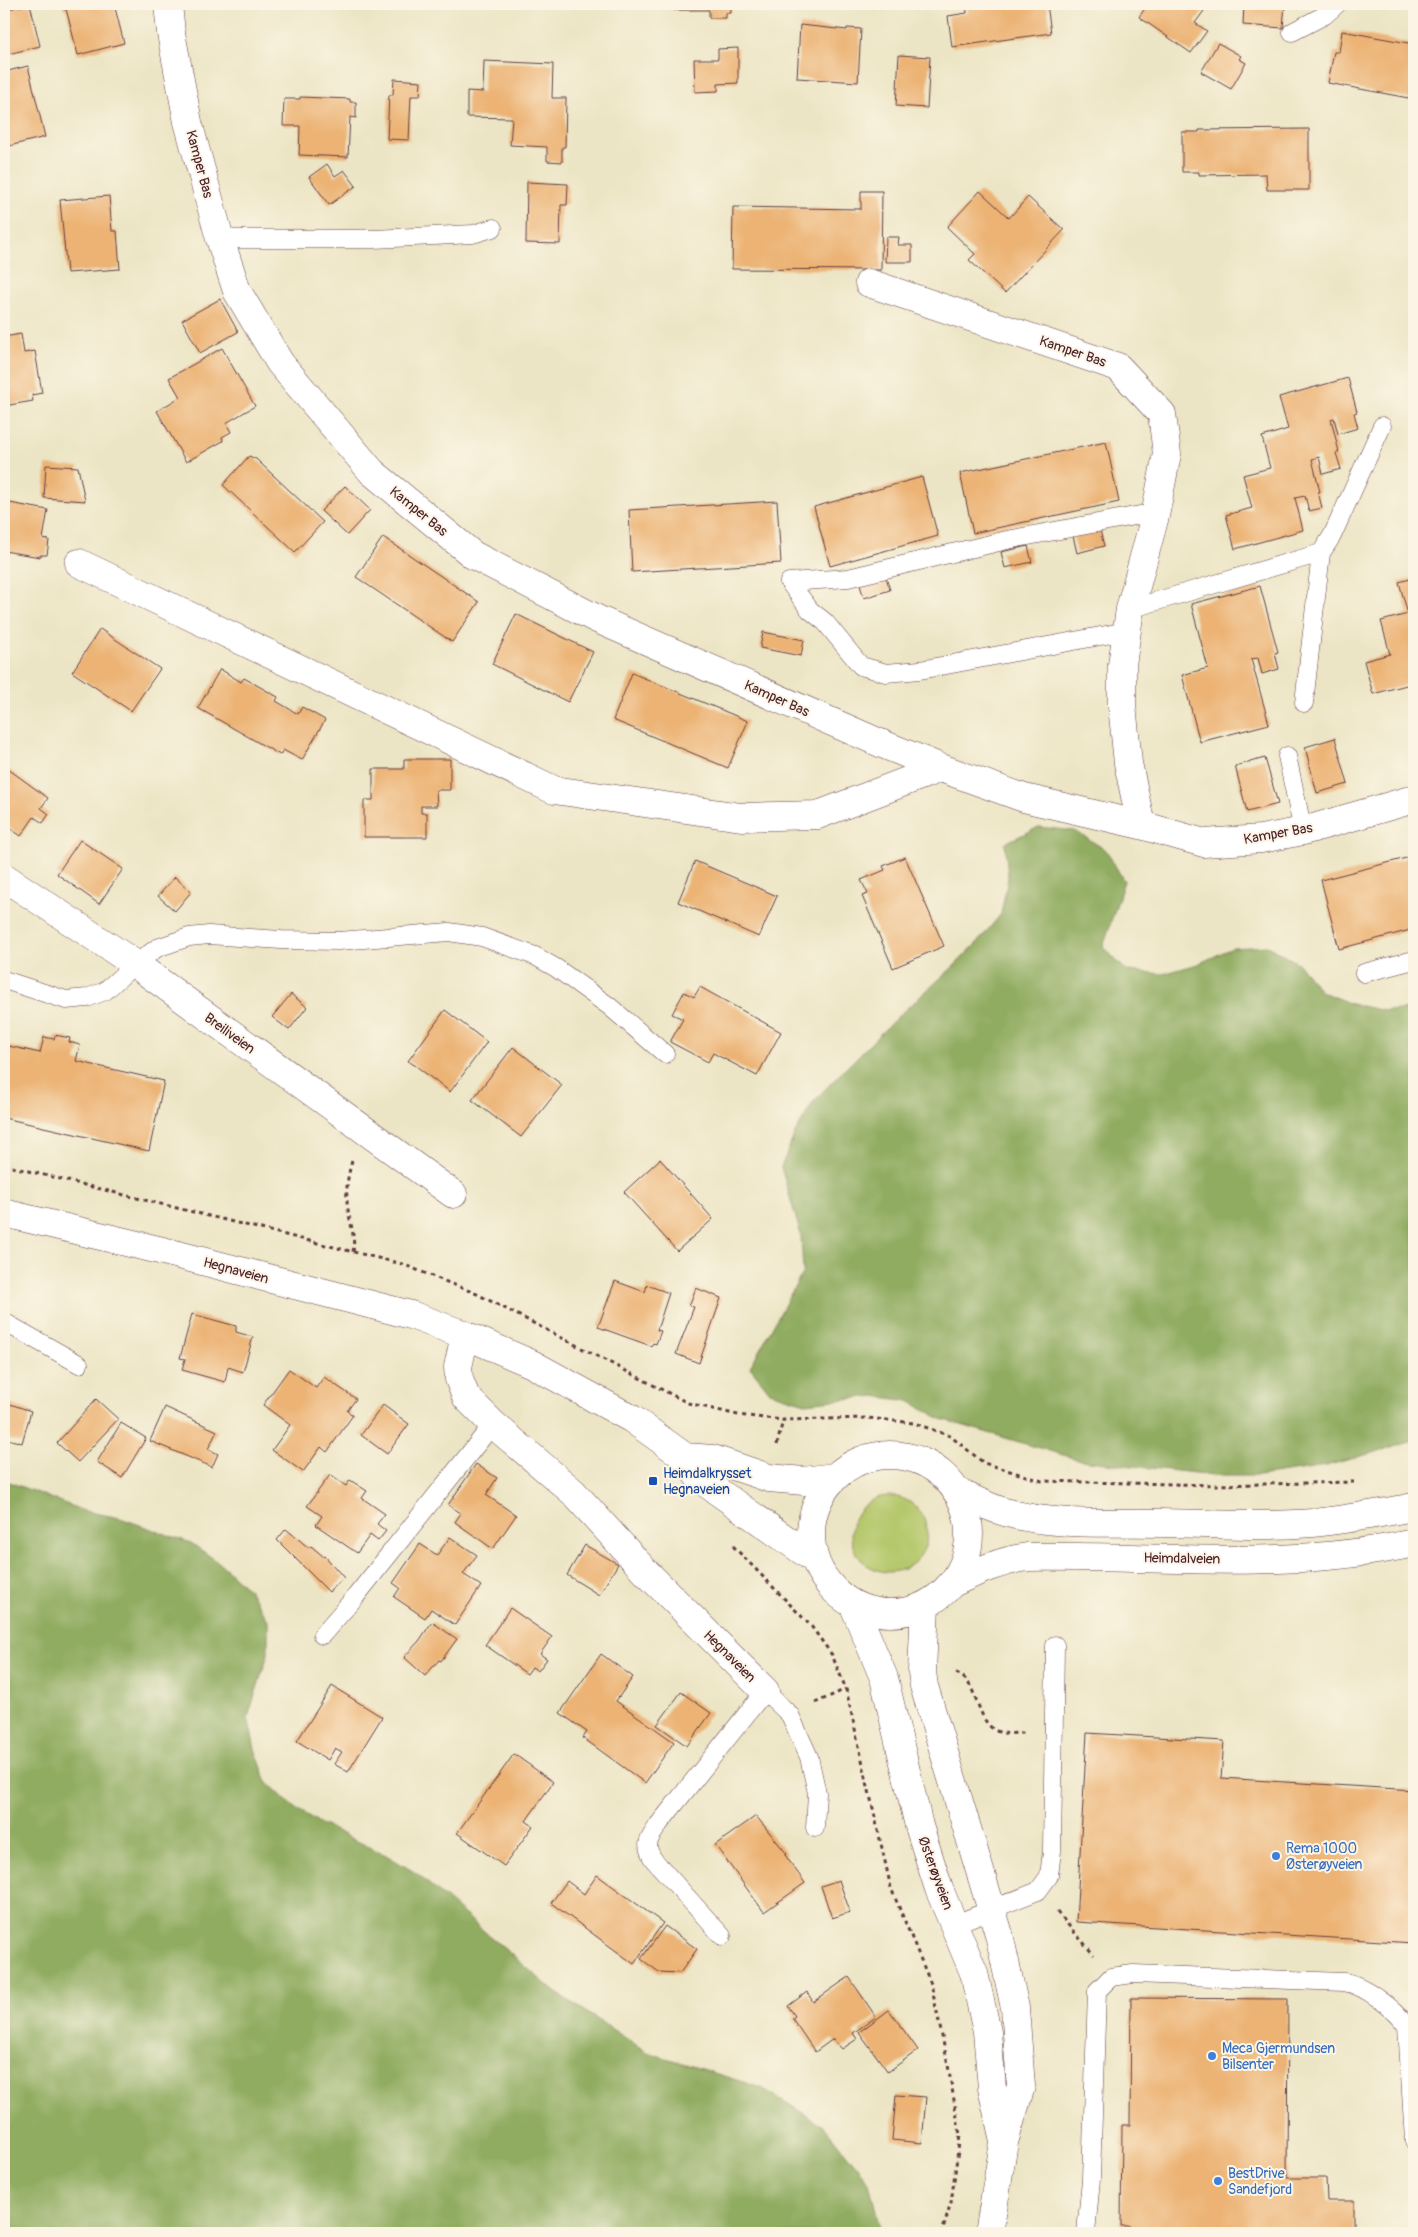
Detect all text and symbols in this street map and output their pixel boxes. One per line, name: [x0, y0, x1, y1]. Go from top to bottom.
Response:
street label: Kamper Bas: [182, 128, 217, 201]
street label: Kamper Bas: [1037, 332, 1109, 371]
street label: Kamper Bas: [386, 483, 452, 540]
street label: Kamper Bas: [742, 677, 813, 721]
street label: Kamper Bas: [1242, 819, 1315, 848]
street label: Breiliveien: [201, 1009, 258, 1058]
street label: Hegnaveien: [201, 1254, 270, 1287]
place label: Heimdalkrysset Hegnaveien: [663, 1465, 752, 1498]
marker: Heimdalkrysset Hegnaveien: [647, 1475, 659, 1487]
street label: Heimdalveien: [1143, 1549, 1221, 1568]
street label: Hegnaveien: [700, 1627, 759, 1686]
street label: Østerøyveien: [914, 1834, 957, 1912]
place label: Rema 1000 Østerøyveien: [1286, 1840, 1363, 1873]
marker: Rema 1000 Østerøyveien: [1270, 1850, 1282, 1862]
place label: Meca Gjermundsen Bilsenter: [1222, 2040, 1335, 2073]
marker: Meca Gjermundsen Bilsenter: [1206, 2050, 1218, 2062]
place label: BestDrive Sandefjord: [1228, 2165, 1292, 2198]
marker: BestDrive Sandefjord: [1212, 2175, 1224, 2187]

